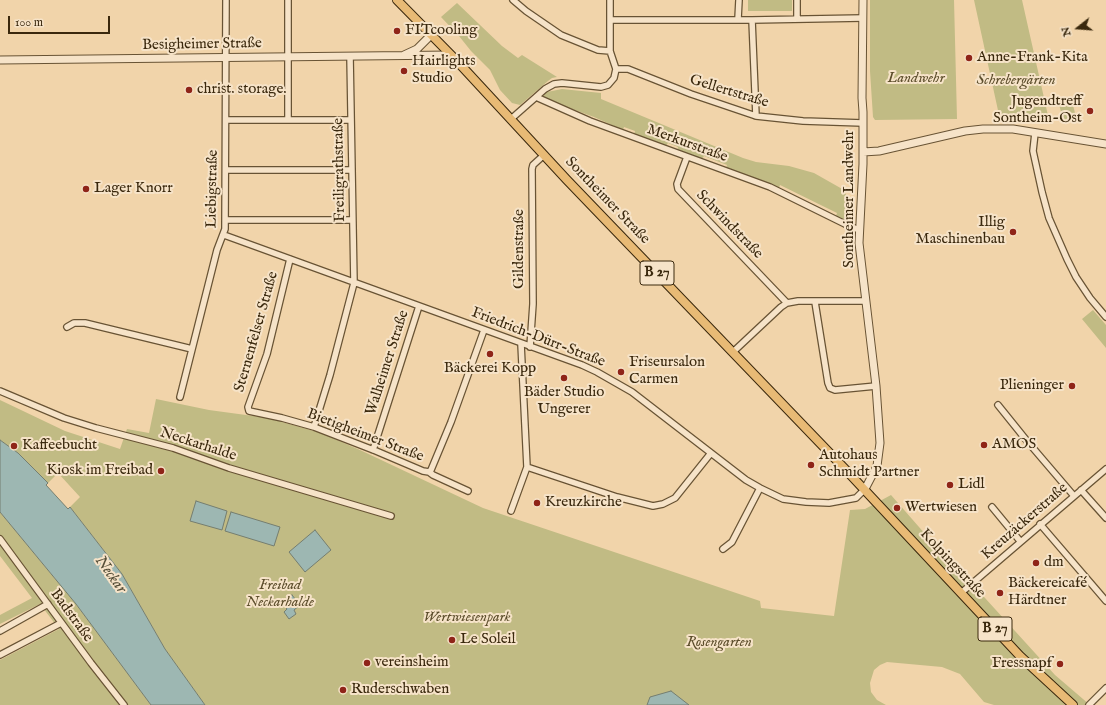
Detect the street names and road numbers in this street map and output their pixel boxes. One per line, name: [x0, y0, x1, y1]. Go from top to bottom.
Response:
street label: Besigheimer Straße: [142, 35, 262, 55]
street label: Gellertstraße: [687, 71, 771, 113]
street label: Freiligrathstraße: [330, 118, 350, 222]
street label: Merkurstraße: [644, 121, 730, 167]
street label: Sontheimer Landwehr: [841, 130, 859, 268]
street label: Liebigstraße: [203, 150, 223, 228]
street label: Sontheimer Straße: [561, 154, 653, 248]
street label: Schwindstraße: [692, 187, 766, 263]
street label: Gildenstraße: [511, 209, 529, 289]
road number: B 27: [640, 261, 674, 285]
street label: Sternenfelser Straße: [231, 270, 283, 394]
street label: Friedrich-Dürr-Straße: [469, 304, 607, 372]
street label: Walheimer Straße: [363, 308, 413, 418]
street label: Bietigheimer Straße: [304, 405, 426, 467]
street label: Neckarhalde: [158, 424, 238, 466]
street label: Kreuzäckerstraße: [978, 480, 1072, 564]
street label: Kolpingstraße: [915, 526, 989, 602]
street label: Badstraße: [46, 586, 96, 646]
road number: B 27: [978, 617, 1012, 641]

